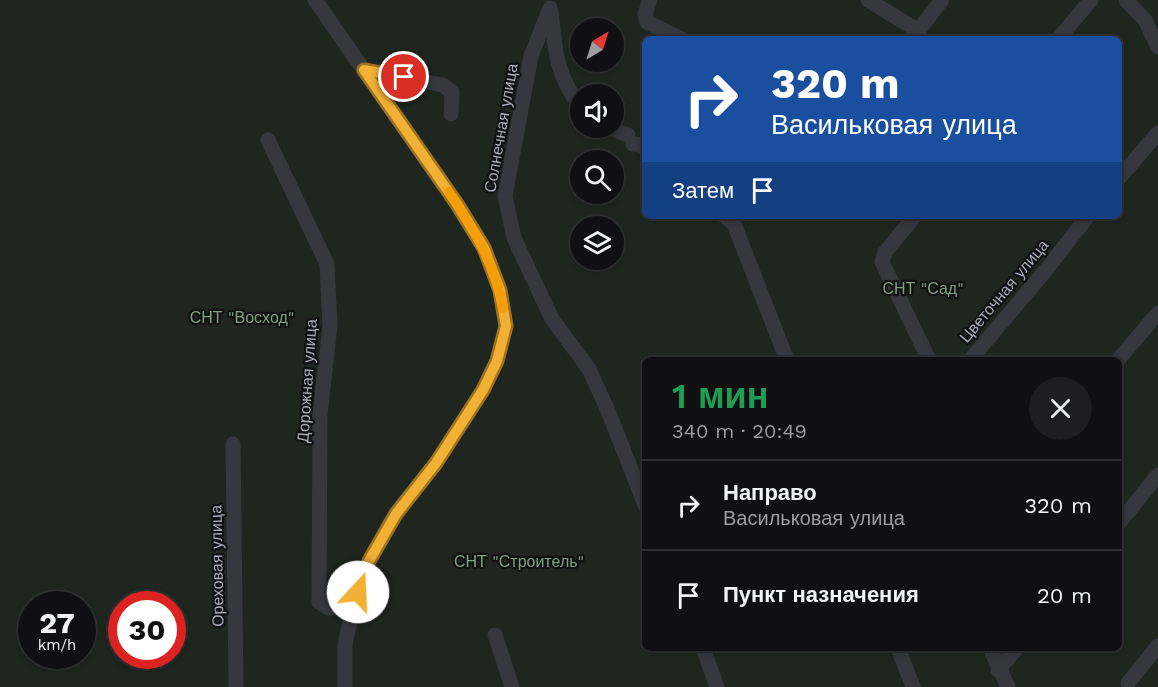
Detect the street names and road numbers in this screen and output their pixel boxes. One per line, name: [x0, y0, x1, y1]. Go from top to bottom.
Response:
street label: Солнечная улица: [480, 62, 522, 194]
street label: Цветочная улица: [955, 236, 1053, 346]
street label: Дорожная улица: [293, 318, 321, 444]
street label: Ореховая улица: [206, 505, 228, 627]

